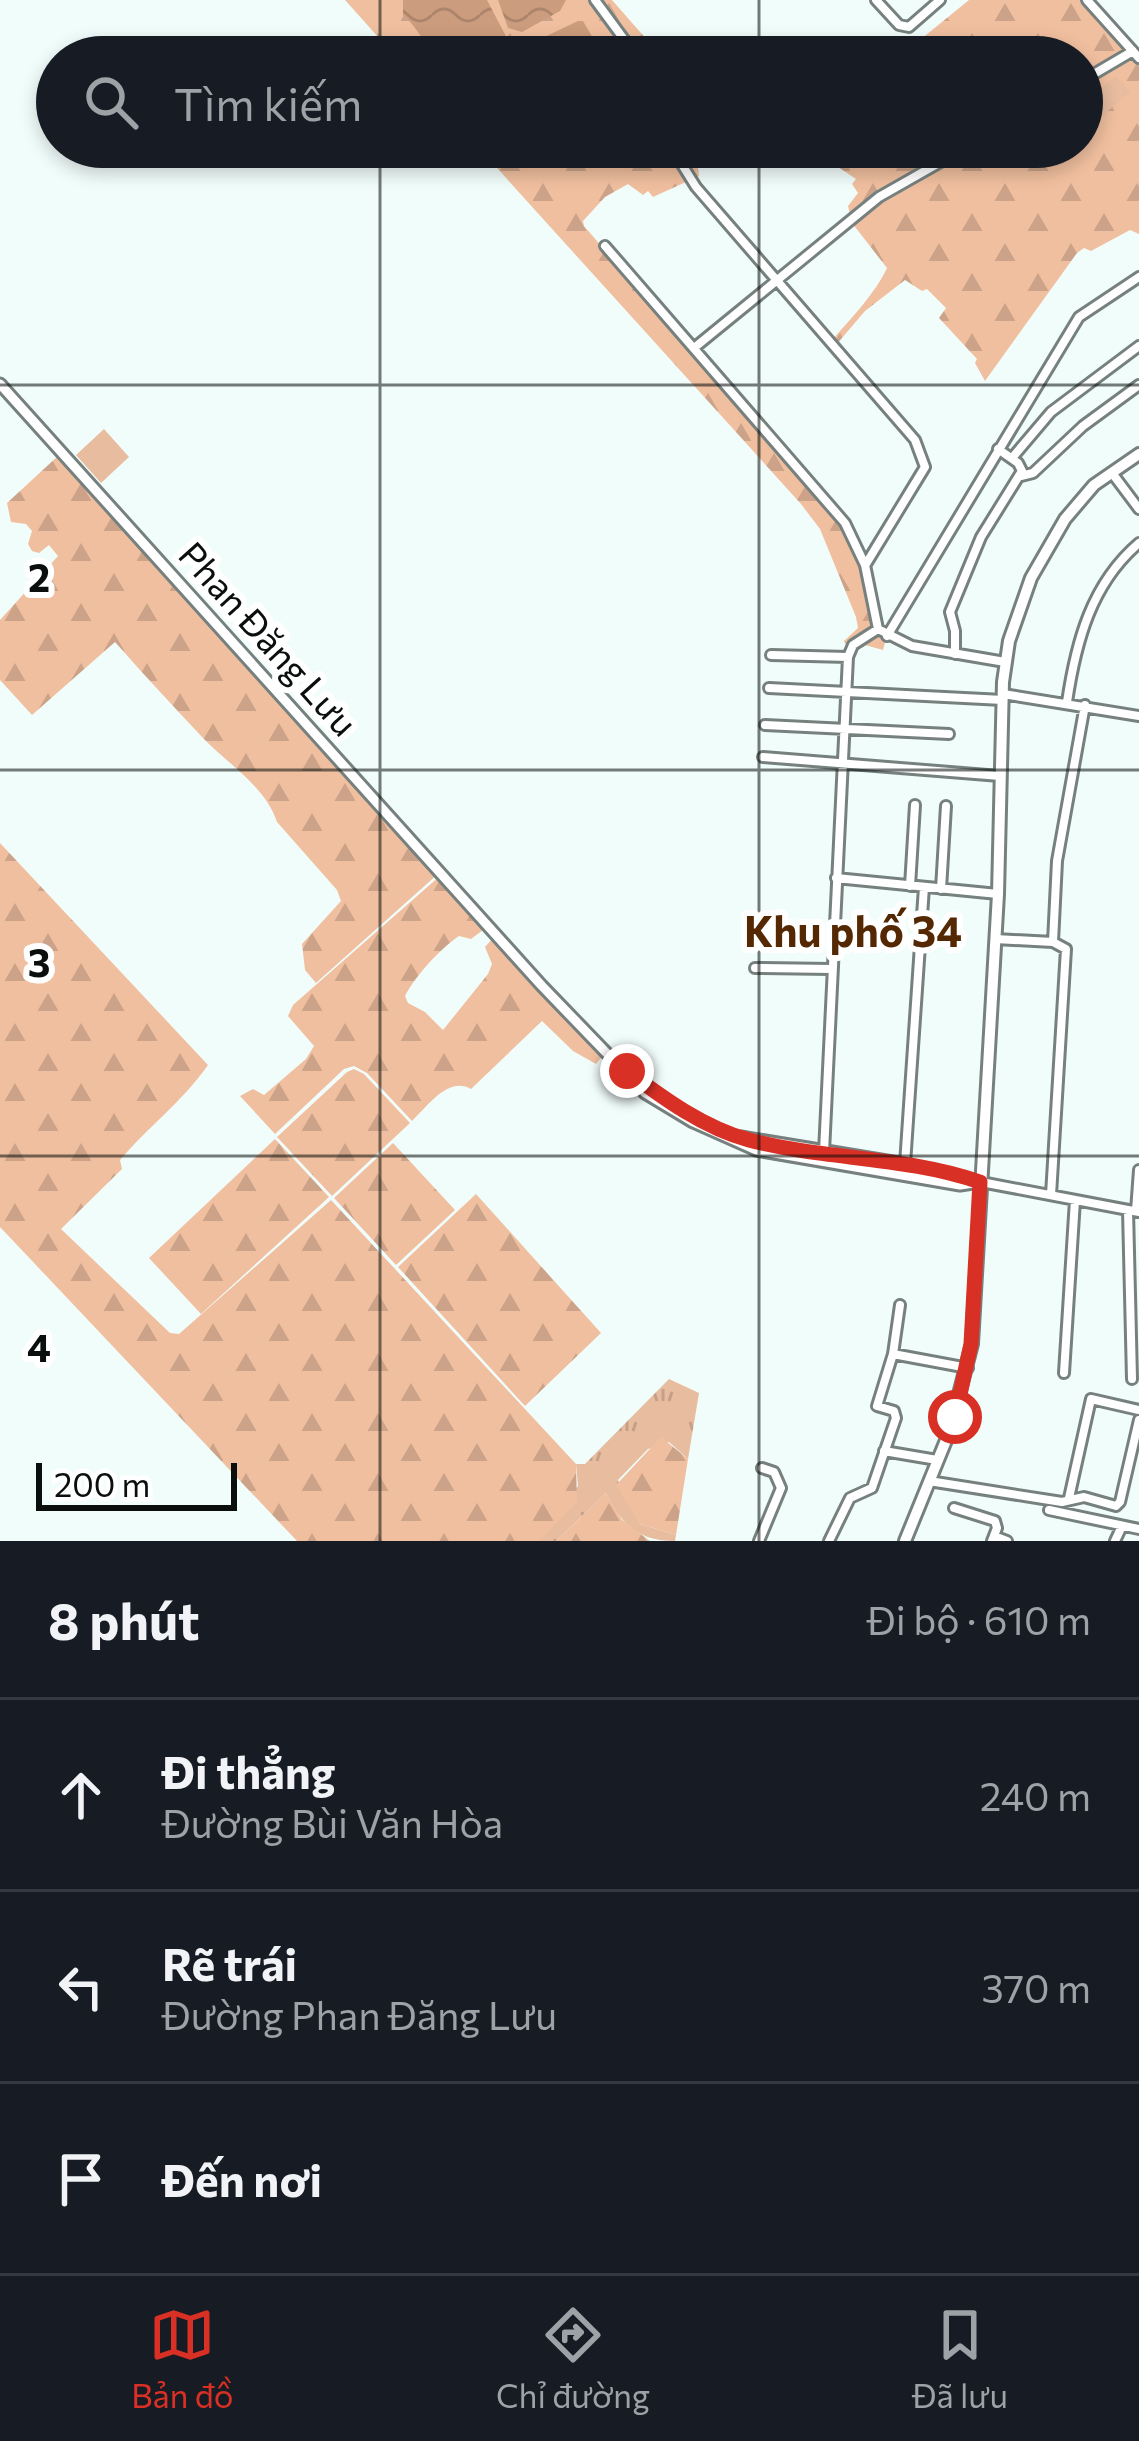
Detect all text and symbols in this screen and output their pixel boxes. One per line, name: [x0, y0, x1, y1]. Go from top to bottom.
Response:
search box: [36, 36, 1103, 168]
icon: search: [78, 69, 144, 135]
text: Tìm kiếm: [174, 75, 362, 130]
street label: Phan Đăng Lưu: [171, 532, 368, 744]
text: 2: [28, 552, 50, 600]
district label: Khu phố 34: [744, 904, 962, 956]
text: 3: [28, 937, 50, 985]
route end: [600, 1044, 654, 1098]
text: 4: [27, 1322, 51, 1370]
route start: [928, 1390, 982, 1444]
scale bar: [36, 1457, 237, 1510]
text: 200 m: [54, 1463, 150, 1504]
text: 8 phút: [48, 1588, 200, 1651]
text: Đi bộ · 610 m: [867, 1595, 1091, 1643]
text: Đi thẳng: [162, 1743, 335, 1798]
icon: ahead: [48, 1762, 114, 1828]
text: 240 m: [980, 1771, 1091, 1819]
text: Đường Bùi Văn Hòa: [162, 1798, 503, 1846]
text: Rẽ trái: [162, 1935, 297, 1990]
icon: left: [48, 1954, 114, 2020]
text: 370 m: [981, 1963, 1091, 2011]
text: Đường Phan Đăng Lưu: [162, 1990, 557, 2038]
icon: arrive: [48, 2146, 114, 2212]
text: Đến nơi: [162, 2151, 322, 2206]
tab: Bản đồ: [131, 2302, 234, 2415]
tab: Chỉ đường: [496, 2302, 650, 2415]
tab: Đã lưu: [912, 2302, 1008, 2415]

